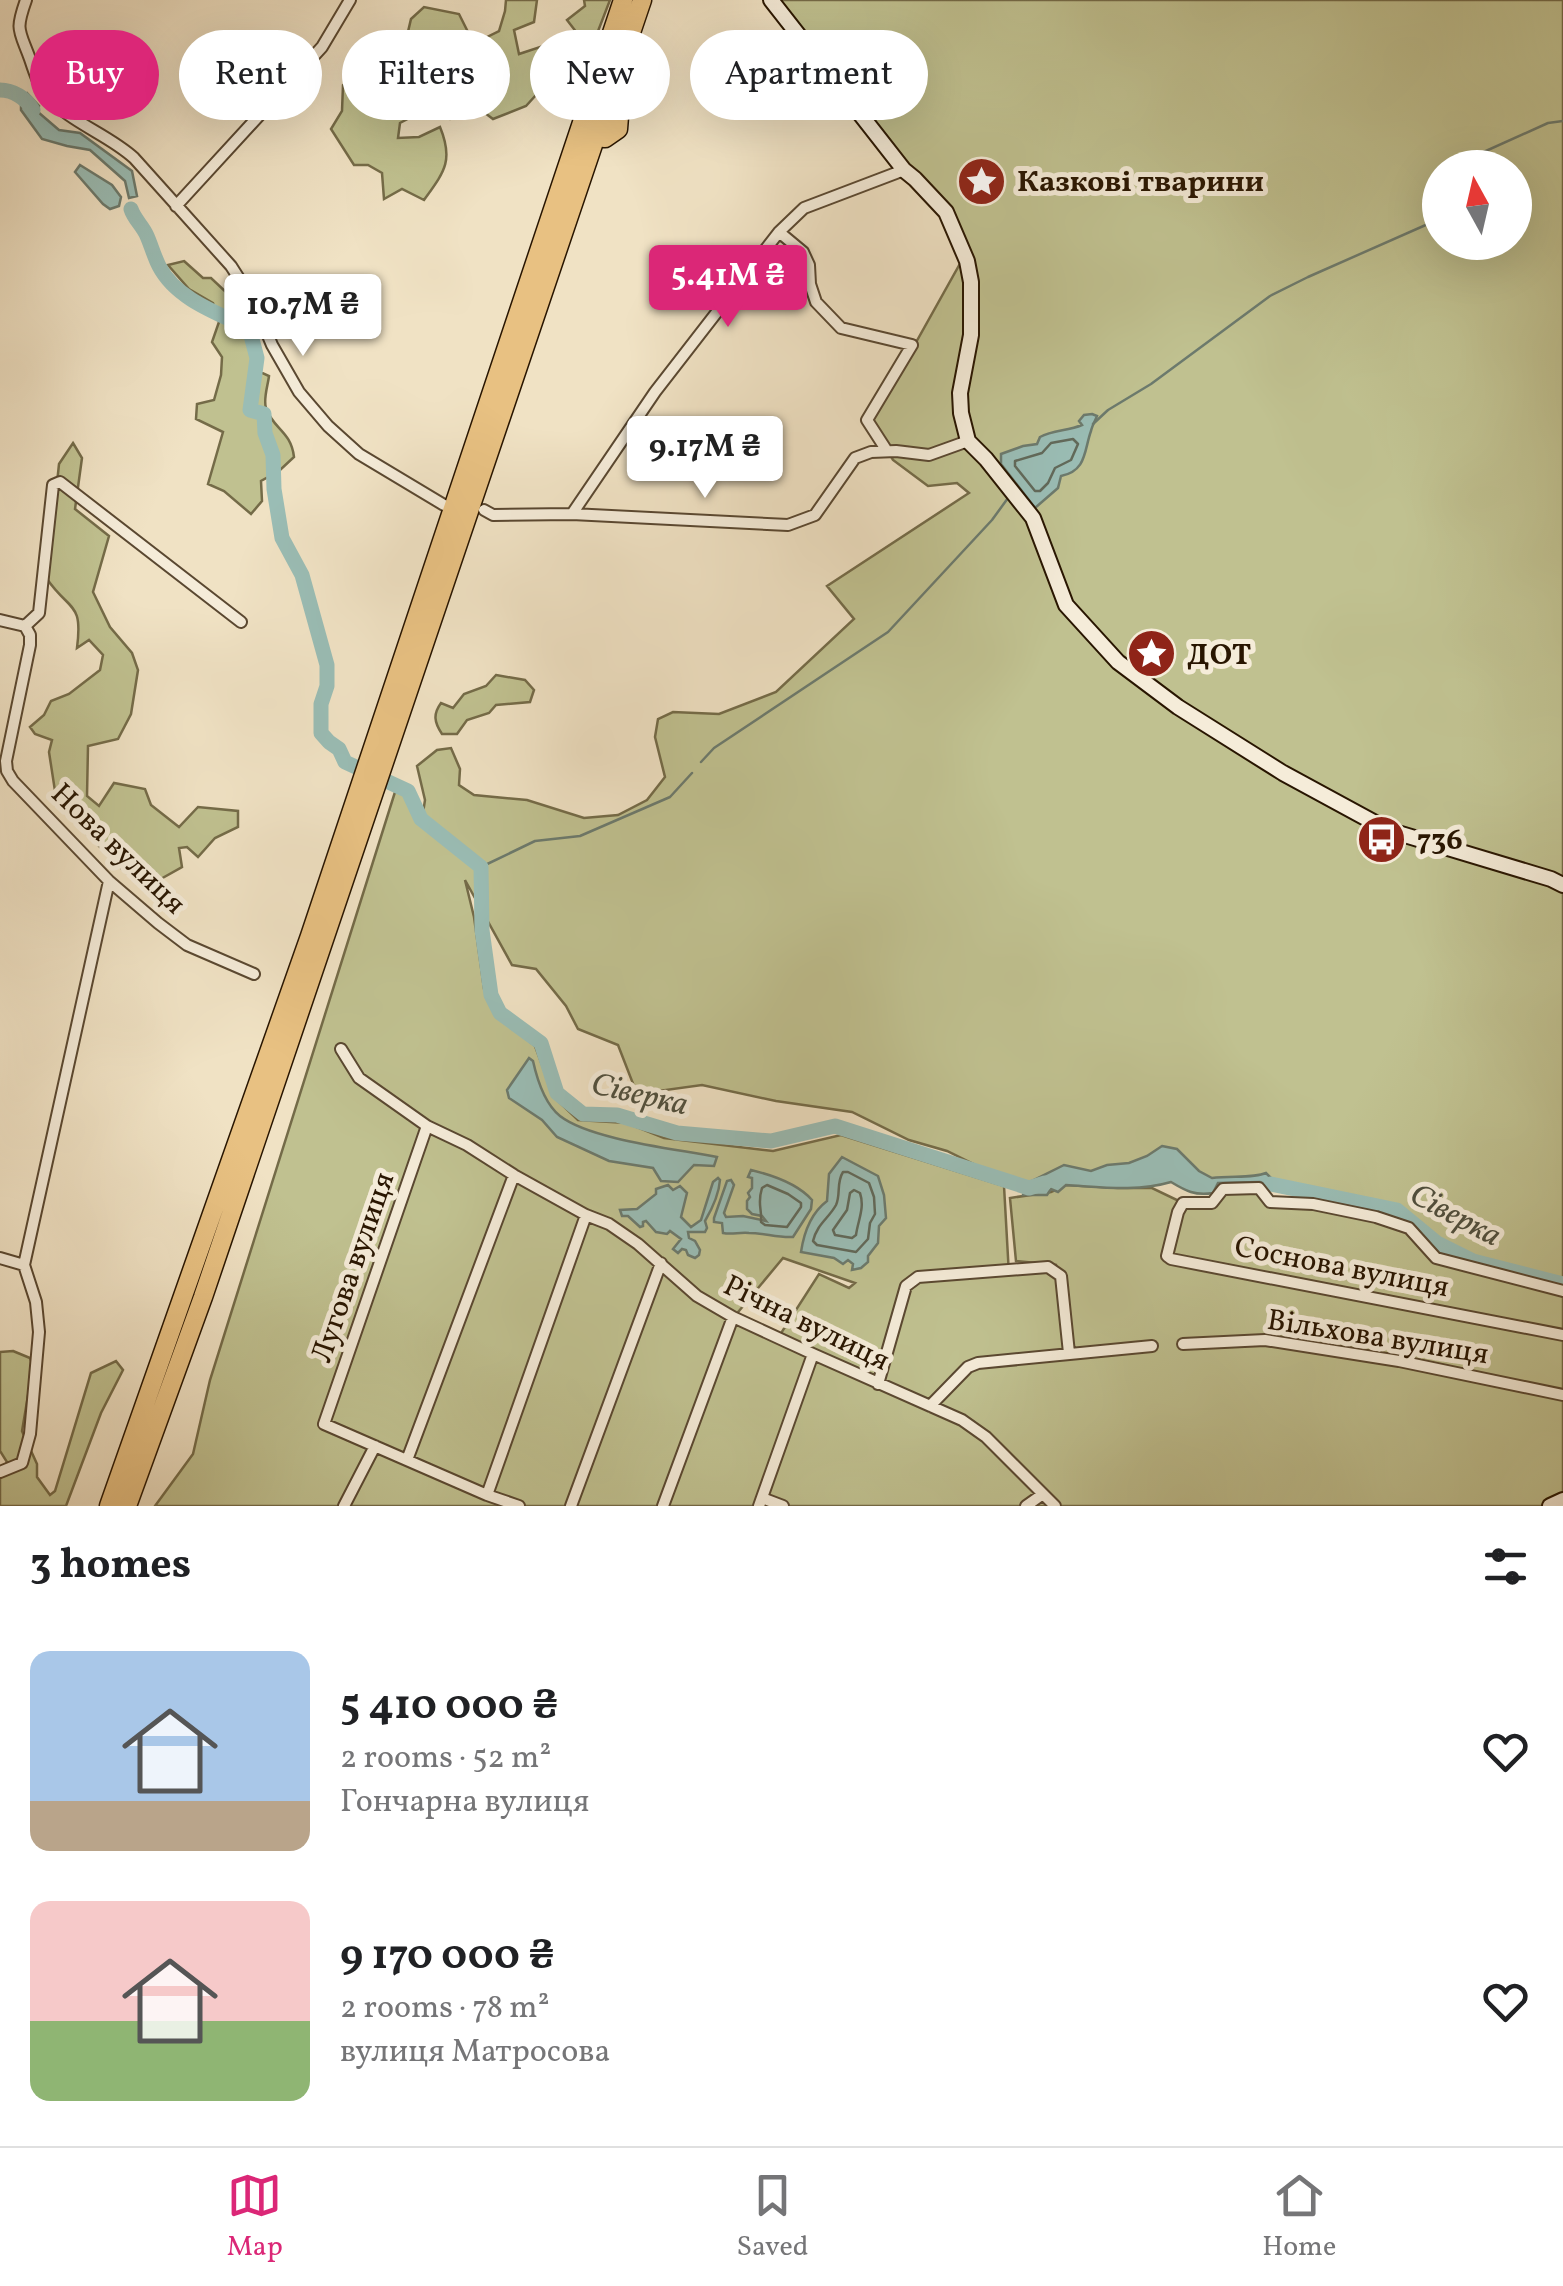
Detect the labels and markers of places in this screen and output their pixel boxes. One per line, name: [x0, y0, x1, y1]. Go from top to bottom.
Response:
place icon: Казкові тварини: [956, 155, 1008, 207]
place label: Казкові тварини: [1017, 162, 1264, 204]
pin: 5.41M ₴: [636, 245, 820, 330]
pin: 10.7M ₴: [211, 274, 395, 359]
pin: 9.17M ₴: [613, 416, 797, 501]
place icon: ДОТ: [1126, 628, 1178, 680]
place label: ДОТ: [1187, 635, 1251, 677]
bus stop icon: 736: [1356, 813, 1408, 865]
place label: 736: [1417, 820, 1463, 862]

